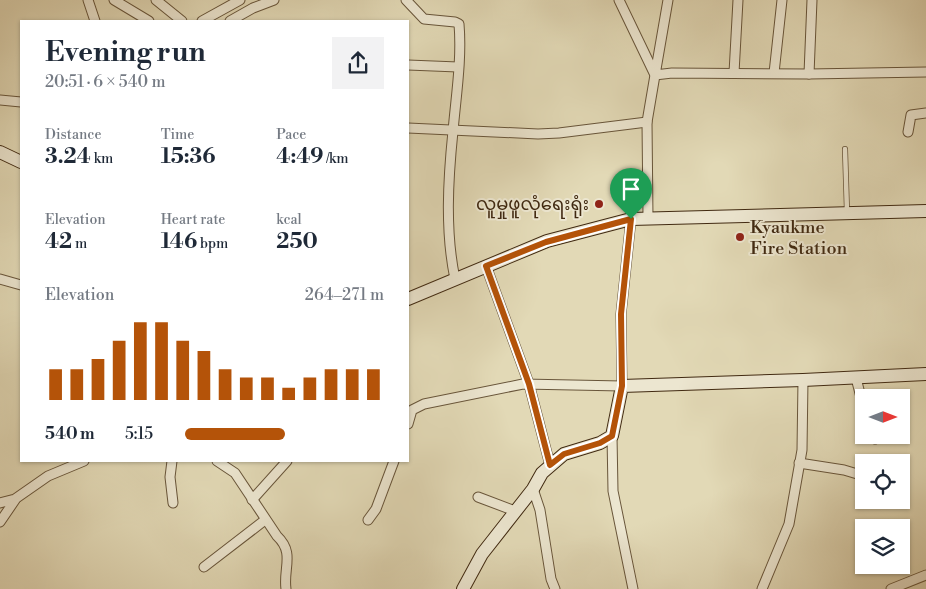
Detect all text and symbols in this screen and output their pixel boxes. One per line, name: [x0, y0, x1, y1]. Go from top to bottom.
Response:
text: Evening run: [45, 35, 206, 70]
button: share: [332, 37, 384, 89]
text: 20:51 · 6 × 540 m: [45, 72, 165, 92]
text: Distance: [45, 126, 102, 144]
text: Time: [161, 126, 194, 144]
text: Pace: [276, 126, 306, 144]
text: 3.24: [45, 144, 91, 170]
text: 15:36: [161, 144, 215, 170]
text: 4:49: [276, 144, 323, 170]
text: km: [91, 150, 113, 168]
text: /km: [323, 150, 349, 168]
pin: [610, 168, 652, 219]
icon: arrive: [617, 175, 645, 203]
place label: လူမှုဖူလုံရေးရုံး: [476, 193, 589, 219]
marker: လူမှုဖူလုံရေးရုံး: [593, 198, 605, 210]
text: Elevation: [45, 211, 106, 229]
text: Heart rate: [161, 211, 225, 229]
text: kcal: [276, 211, 302, 229]
place label: Kyaukme Fire Station: [750, 216, 848, 260]
text: 42: [45, 229, 72, 255]
text: 146: [161, 229, 197, 255]
text: 250: [276, 229, 318, 255]
marker: Kyaukme Fire Station: [734, 231, 746, 243]
text: m: [72, 235, 87, 253]
text: bpm: [197, 235, 228, 253]
text: Elevation: [45, 285, 114, 305]
text: 264–271 m: [305, 285, 384, 305]
north arrow: [855, 389, 910, 444]
map controls: [855, 389, 910, 574]
text: 540 m: [45, 424, 95, 444]
text: 5:15: [125, 424, 153, 444]
button: locate: [855, 454, 910, 509]
button: layers: [855, 519, 910, 574]

